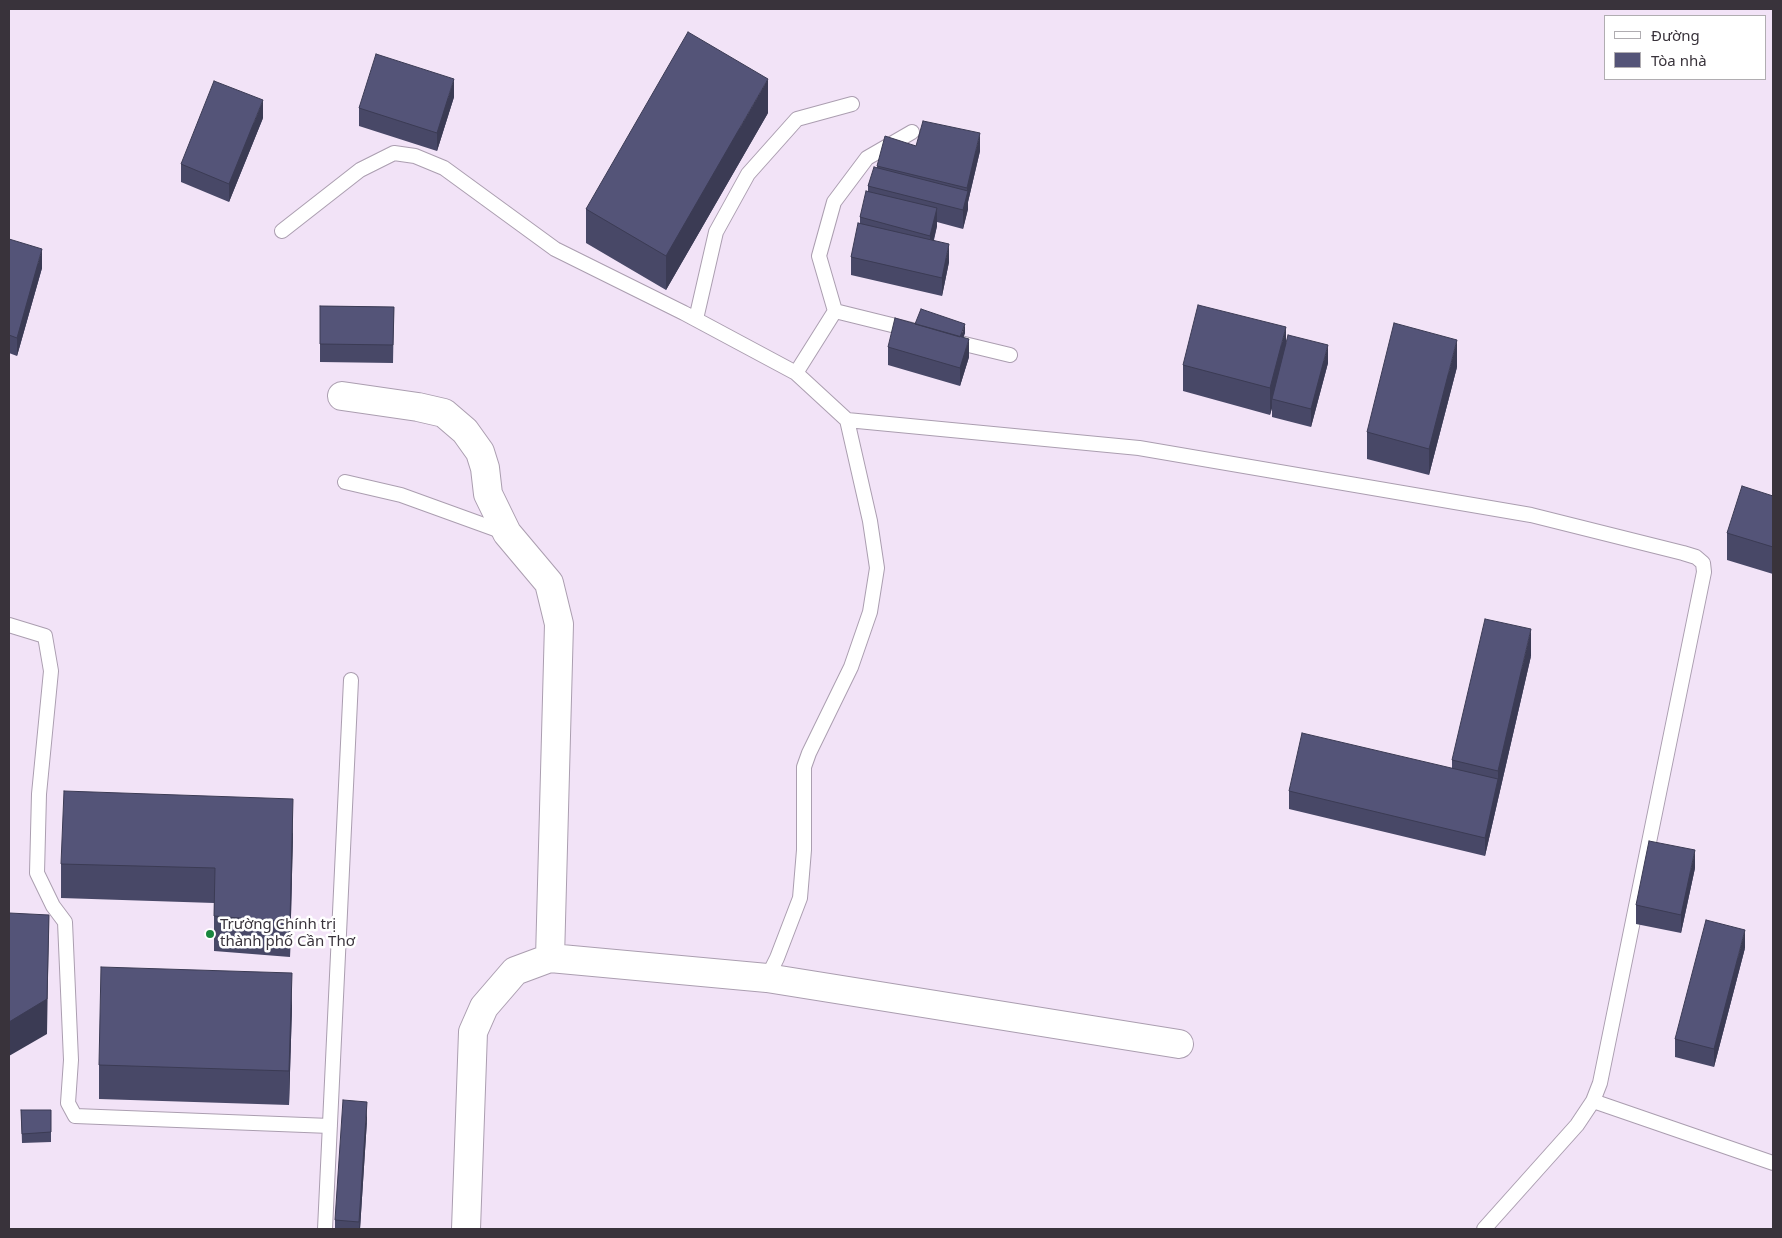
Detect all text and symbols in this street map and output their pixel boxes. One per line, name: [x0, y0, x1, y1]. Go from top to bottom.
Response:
legend: [1604, 15, 1767, 80]
text: Đường: [1651, 25, 1700, 45]
text: Tòa nhà: [1651, 50, 1707, 70]
place label: Trường Chính trị thành phố Cần Thơ: [220, 916, 355, 951]
marker: Trường Chính trị thành phố Cần Thơ: [204, 928, 216, 940]

